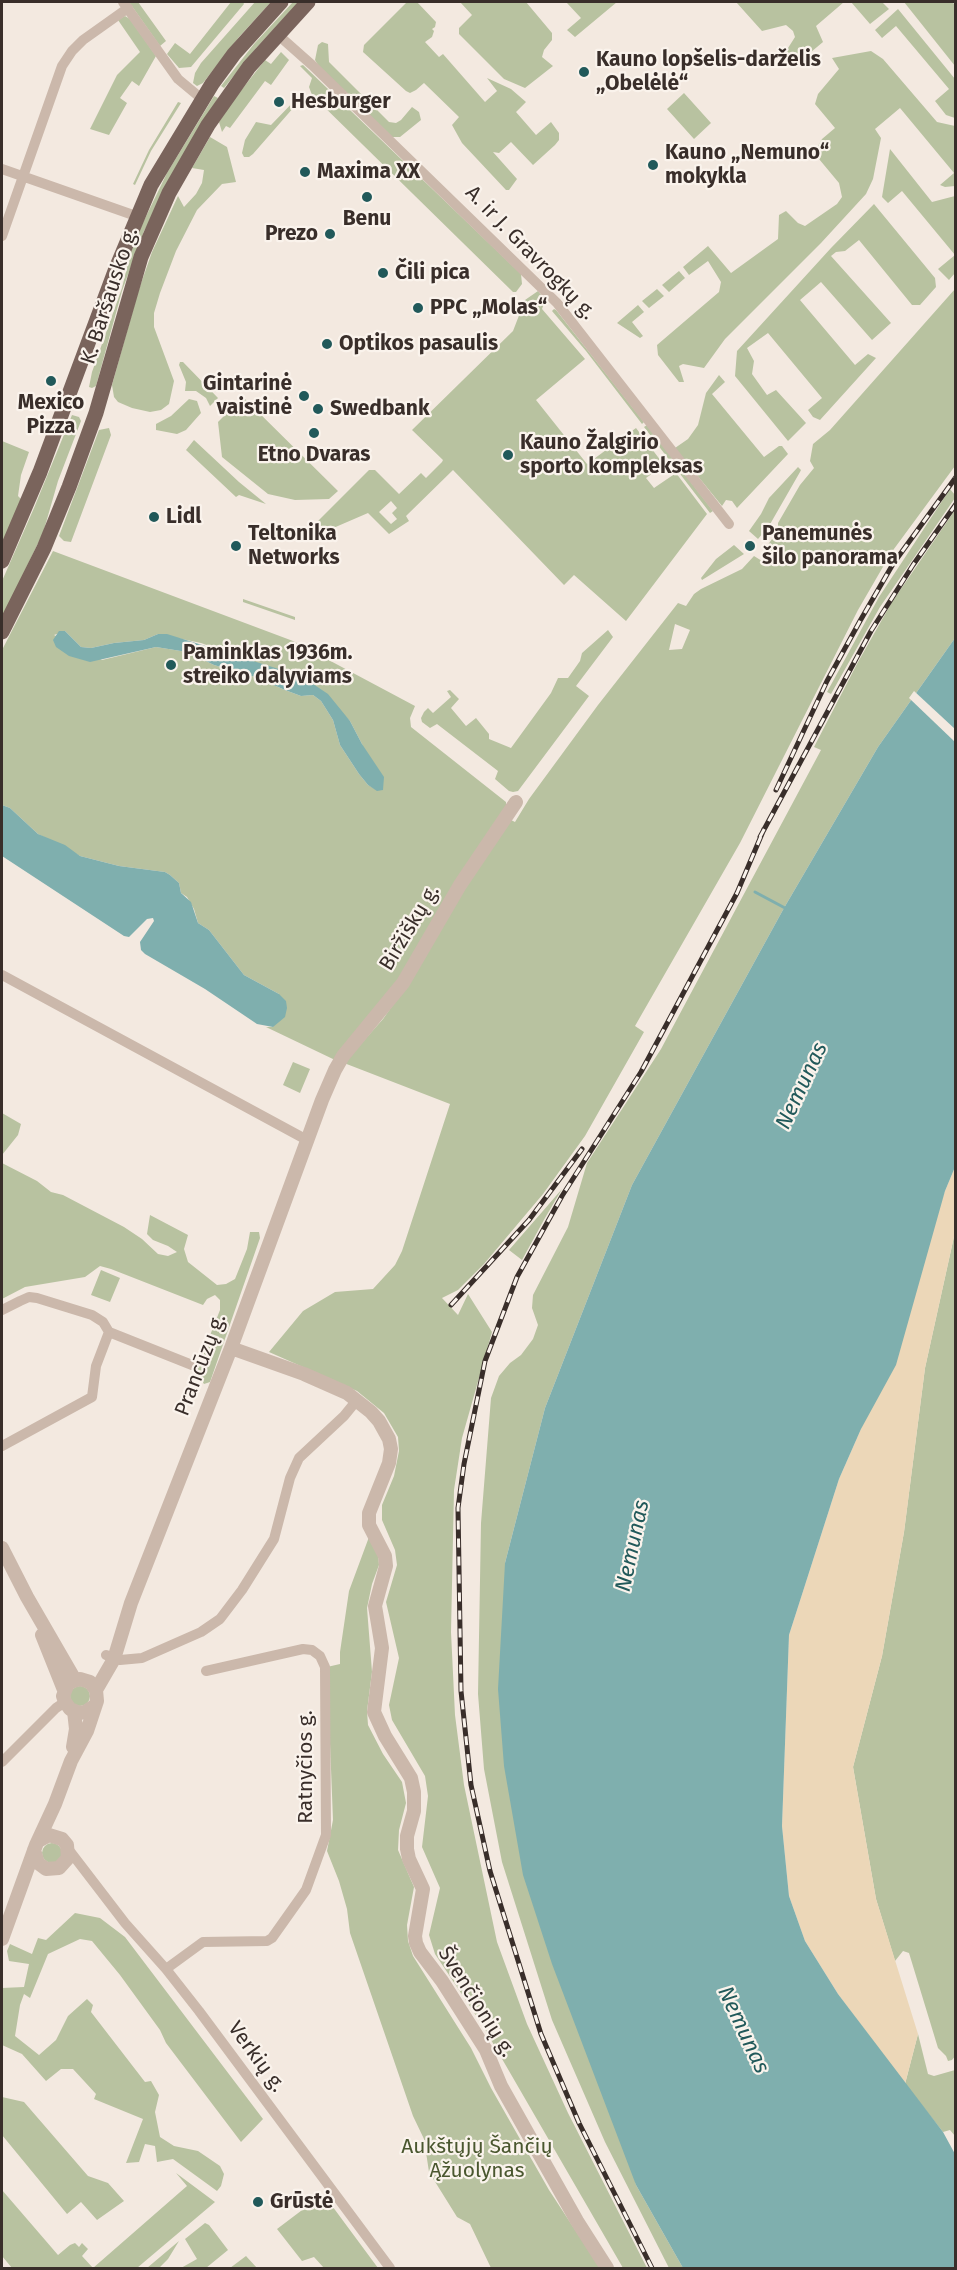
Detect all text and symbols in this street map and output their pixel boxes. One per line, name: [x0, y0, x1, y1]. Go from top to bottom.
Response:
place label: Kauno lopšelis-darželis „Obelėlė“: [596, 47, 821, 97]
marker: Kauno lopšelis-darželis „Obelėlė“: [577, 65, 591, 79]
place label: Hesburger: [291, 89, 391, 115]
marker: Hesburger: [272, 95, 286, 109]
place label: Kauno „Nemuno“ mokykla: [665, 140, 829, 190]
marker: Kauno „Nemuno“ mokykla: [646, 158, 660, 172]
place label: Maxima XX: [317, 159, 420, 185]
marker: Maxima XX: [298, 165, 312, 179]
street label: A. ir J. Gravrogkų g.: [460, 181, 600, 325]
marker: Benu: [360, 190, 374, 204]
place label: Benu: [343, 206, 391, 232]
place label: Prezo: [265, 221, 318, 247]
street label: K. Baršausko g.: [76, 224, 144, 368]
marker: Prezo: [323, 227, 337, 241]
place label: Čili pica: [395, 260, 470, 286]
marker: Čili pica: [376, 266, 390, 280]
place label: PPC „Molas“: [430, 295, 547, 321]
marker: PPC „Molas“: [411, 301, 425, 315]
place label: Optikos pasaulis: [339, 331, 498, 357]
marker: Optikos pasaulis: [320, 337, 334, 351]
place label: Gintarinė vaistinė: [203, 371, 292, 421]
marker: Mexico Pizza: [44, 374, 58, 388]
marker: Gintarinė vaistinė: [297, 389, 311, 403]
place label: Mexico Pizza: [18, 390, 84, 440]
place label: Swedbank: [330, 396, 429, 422]
marker: Swedbank: [311, 402, 325, 416]
marker: Etno Dvaras: [307, 426, 321, 440]
place label: Kauno Žalgirio sporto kompleksas: [520, 430, 703, 480]
place label: Etno Dvaras: [258, 442, 370, 468]
marker: Kauno Žalgirio sporto kompleksas: [501, 448, 515, 462]
place label: Lidl: [166, 504, 202, 530]
marker: Lidl: [147, 510, 161, 524]
place label: Teltonika Networks: [248, 521, 340, 571]
place label: Panemunės šilo panorama: [762, 521, 898, 571]
marker: Teltonika Networks: [229, 539, 243, 553]
marker: Panemunės šilo panorama: [743, 539, 757, 553]
place label: Paminklas 1936m. streiko dalyviams: [183, 640, 353, 690]
marker: Paminklas 1936m. streiko dalyviams: [164, 658, 178, 672]
street label: Biržiškų g.: [375, 880, 445, 976]
water label: Nemunas: [770, 1038, 834, 1134]
street label: Prancūzų g.: [170, 1310, 232, 1420]
water label: Nemunas: [610, 1498, 656, 1594]
street label: Ratnyčios g.: [293, 1710, 319, 1824]
street label: Švenčionių g.: [432, 1942, 520, 2062]
water label: Nemunas: [711, 1982, 775, 2078]
street label: Verkių g.: [222, 2017, 290, 2097]
park label: Aukštųjų Šančių Ąžuolynas: [401, 2134, 553, 2184]
place label: Grūstė: [270, 2189, 333, 2215]
marker: Grūstė: [251, 2195, 265, 2209]

